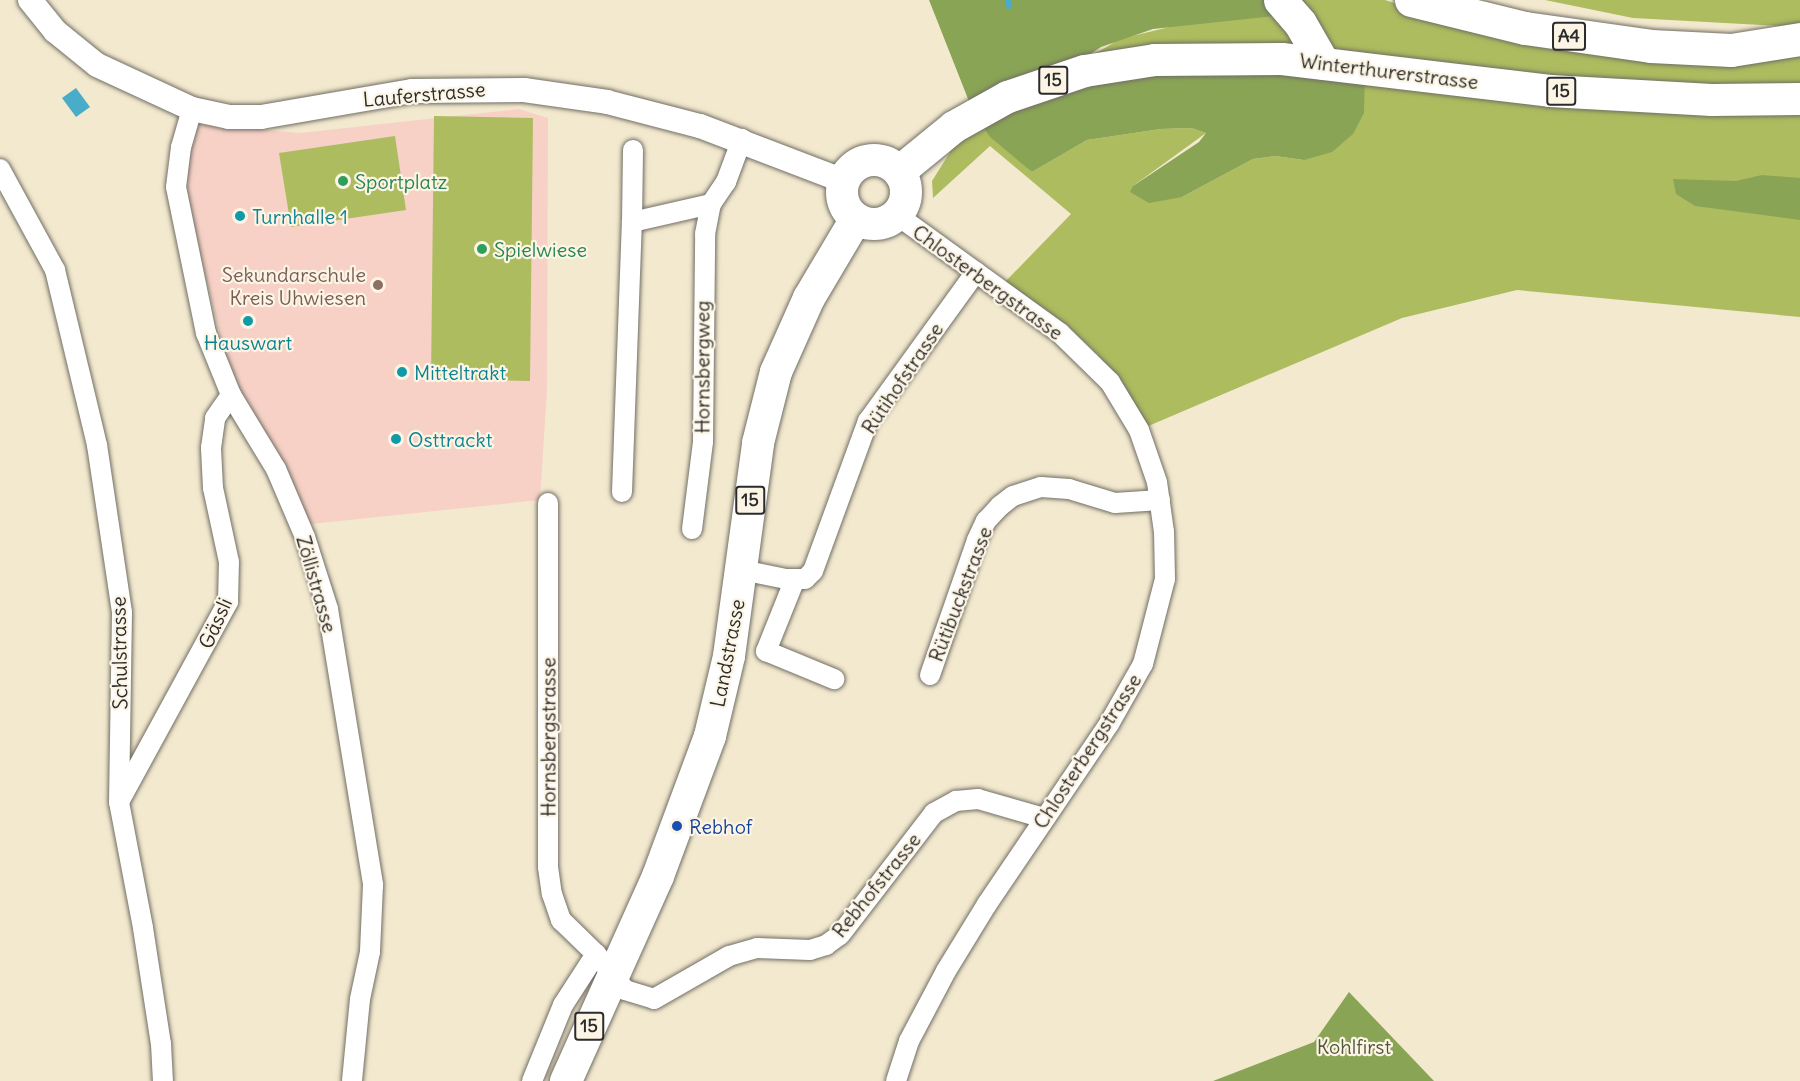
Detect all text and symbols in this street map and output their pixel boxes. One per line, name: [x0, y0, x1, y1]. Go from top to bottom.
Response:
road number: A4: [1551, 21, 1587, 51]
street label: Winterthurerstrasse: [1298, 48, 1480, 94]
road number: 15: [1038, 65, 1068, 95]
road number: 15: [1546, 76, 1576, 106]
street label: Lauferstrasse: [362, 77, 486, 111]
place label: Sportplatz: [355, 169, 447, 193]
marker: Sportplatz: [336, 174, 350, 188]
place label: Turnhalle 1: [252, 204, 348, 228]
marker: Turnhalle 1: [233, 209, 247, 223]
street label: Chlosterbergstrasse: [908, 219, 1068, 345]
place label: Spielwiese: [494, 237, 587, 261]
marker: Spielwiese: [475, 242, 489, 256]
place label: Sekundarschule Kreis Uhwiesen: [222, 262, 366, 309]
marker: Sekundarschule Kreis Uhwiesen: [371, 278, 385, 292]
street label: Hornsbergweg: [690, 300, 714, 434]
marker: Hauswart: [241, 314, 255, 328]
street label: Rütihofstrasse: [856, 318, 948, 438]
place label: Hauswart: [204, 330, 292, 354]
place label: Mitteltrakt: [414, 360, 506, 384]
marker: Mitteltrakt: [395, 365, 409, 379]
place label: Osttrackt: [408, 427, 492, 451]
marker: Osttrackt: [389, 432, 403, 446]
road number: 15: [735, 485, 765, 515]
street label: Rütibuckstrasse: [923, 523, 997, 665]
street label: Zöllistrasse: [292, 533, 342, 635]
street label: Gässli: [193, 594, 237, 652]
street label: Schulstrasse: [106, 596, 132, 710]
street label: Landstrasse: [705, 597, 749, 709]
street label: Hornsbergstrasse: [536, 657, 560, 817]
street label: Chlosterbergstrasse: [1028, 669, 1146, 833]
place label: Rebhof: [689, 814, 752, 838]
marker: Rebhof: [670, 819, 684, 833]
street label: Rebhofstrasse: [827, 828, 925, 942]
road number: 15: [574, 1011, 604, 1041]
park label: Kohlfirst: [1317, 1034, 1391, 1058]

